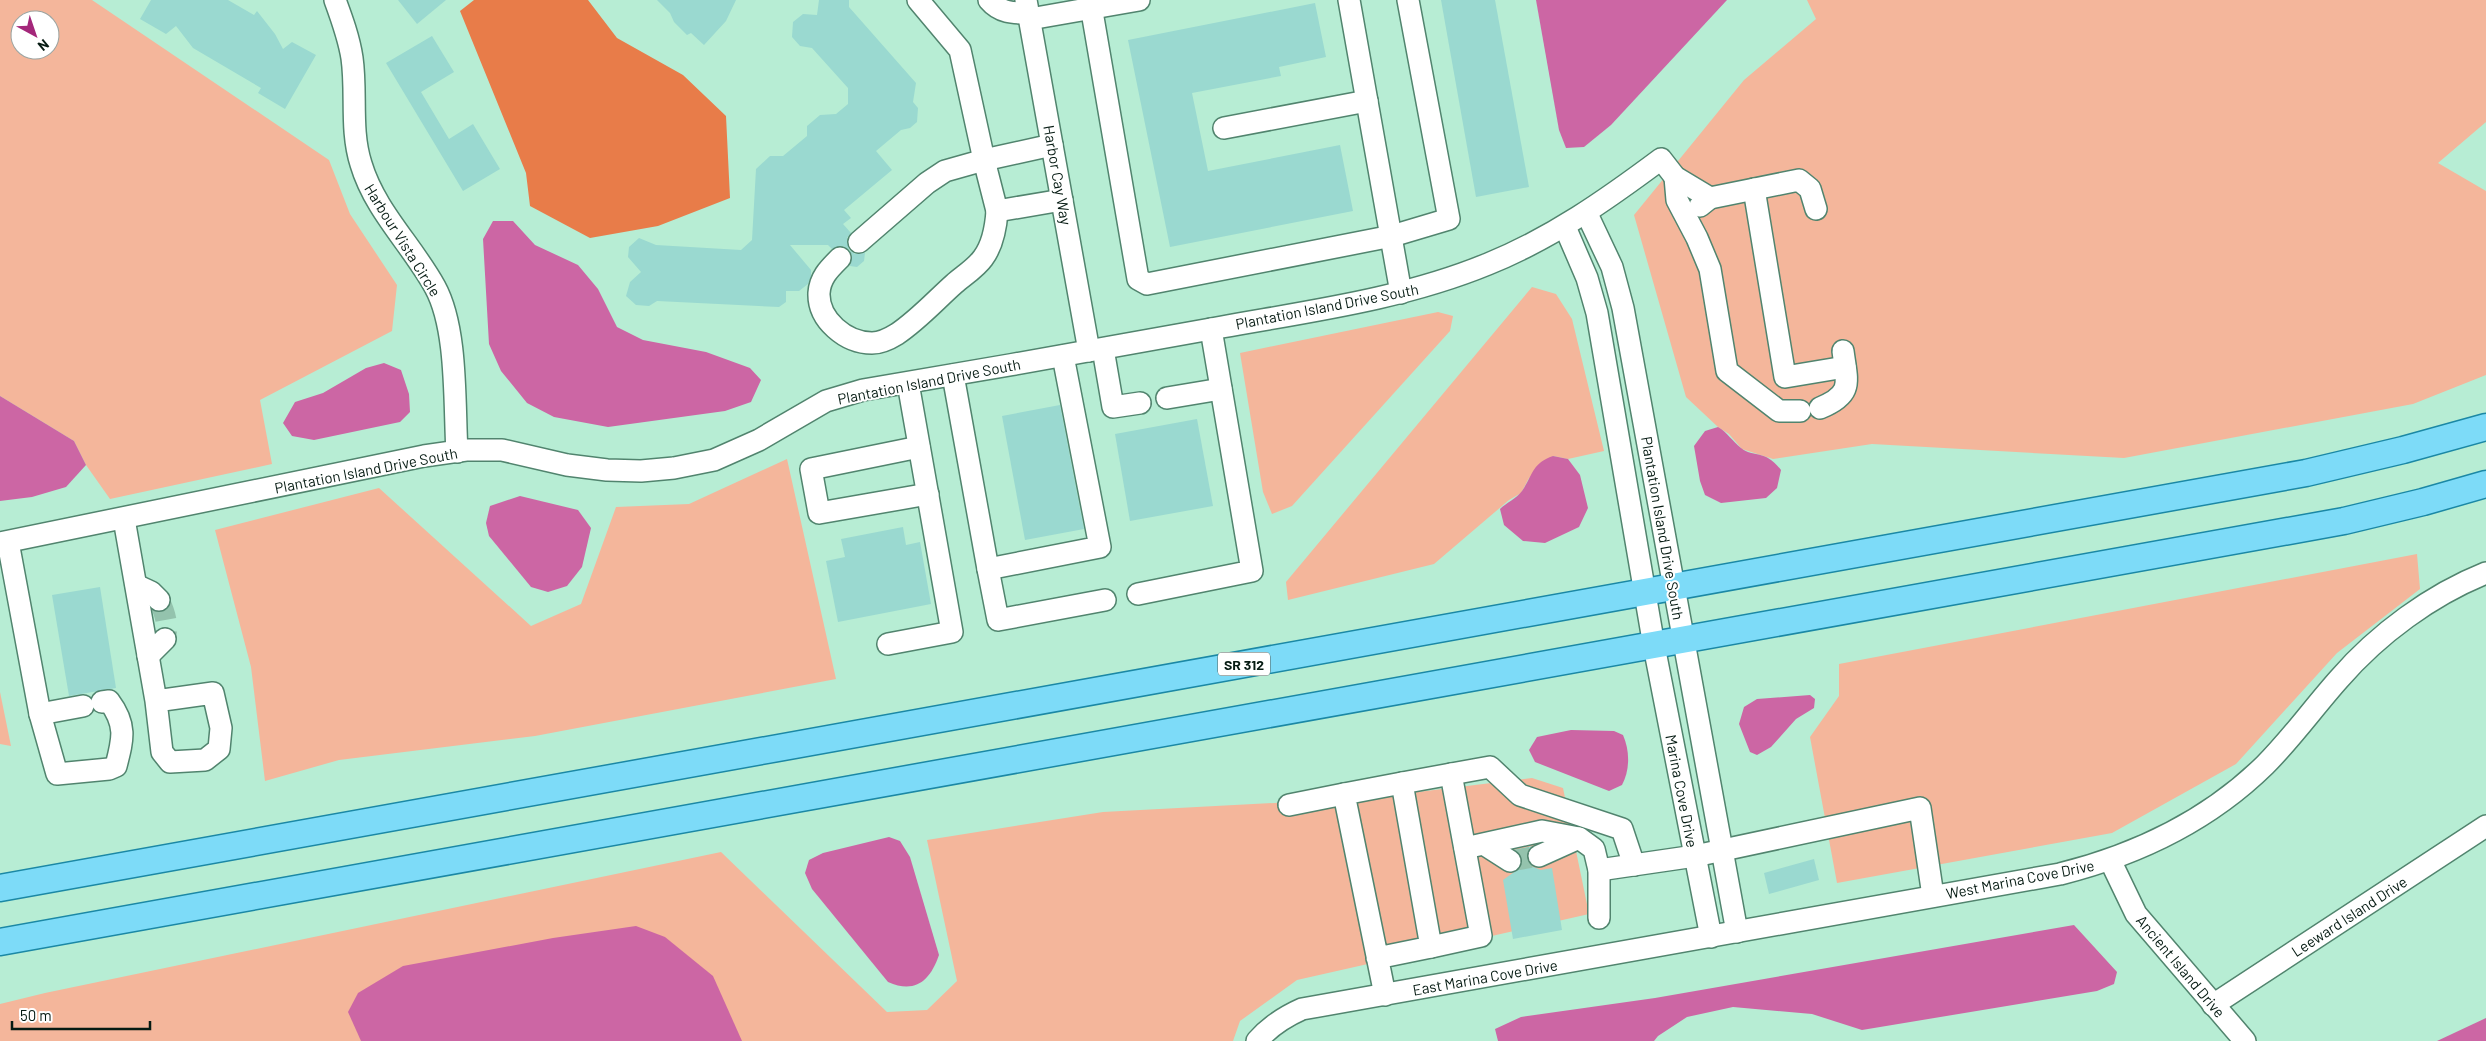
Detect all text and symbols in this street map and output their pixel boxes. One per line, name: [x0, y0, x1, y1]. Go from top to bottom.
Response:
north arrow: [10, 10, 60, 60]
text: N: [35, 36, 53, 55]
street label: Harbor Cay Way: [1040, 124, 1076, 226]
street label: Harbour Vista Circle: [361, 180, 445, 300]
street label: Plantation Island Drive South: [1234, 279, 1420, 333]
street label: Plantation Island Drive South: [836, 354, 1022, 408]
street label: Plantation Island Drive South: [1638, 435, 1688, 621]
street label: Plantation Island Drive South: [273, 443, 459, 497]
road number: SR 312: [1218, 652, 1270, 676]
street label: Marina Cove Drive: [1662, 733, 1702, 849]
street label: West Marina Cove Drive: [1944, 856, 2096, 902]
street label: Leeward Island Drive: [2288, 872, 2410, 960]
street label: Ancient Island Drive: [2133, 911, 2229, 1021]
street label: East Marina Cove Drive: [1411, 955, 1559, 999]
scale bar: [12, 998, 150, 1030]
text: 50 m: [20, 1006, 52, 1024]

